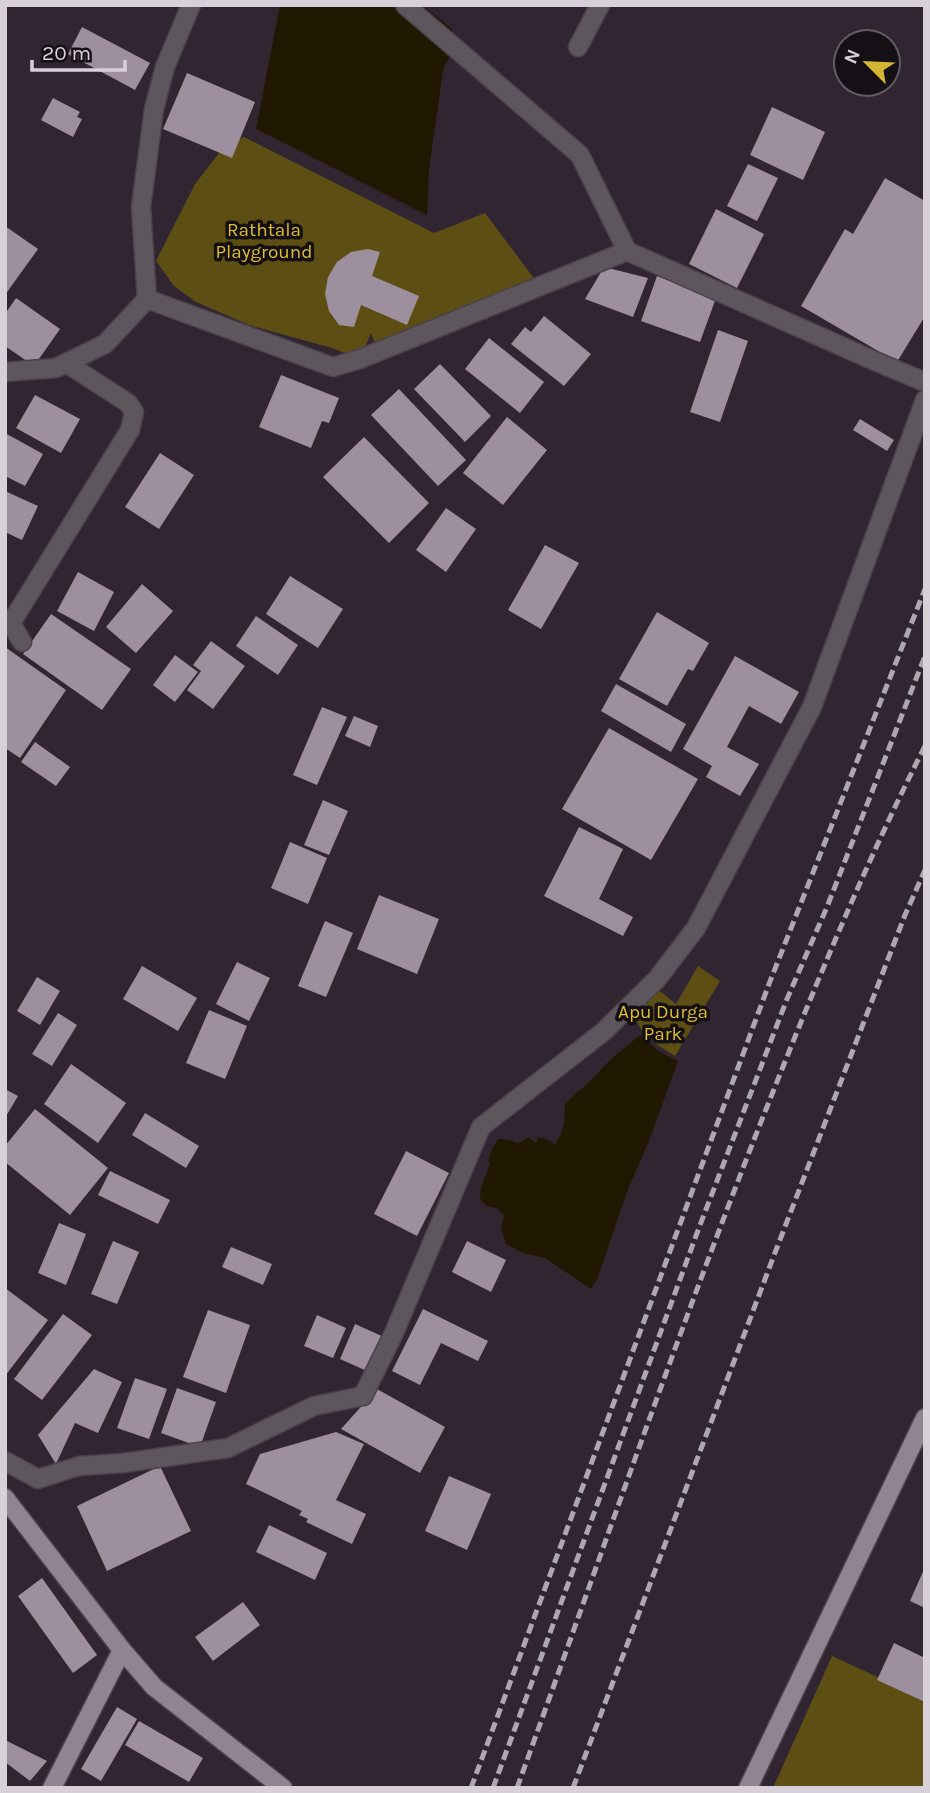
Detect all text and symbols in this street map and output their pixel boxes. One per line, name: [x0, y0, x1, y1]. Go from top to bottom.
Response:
scale bar: [32, 28, 124, 72]
north arrow: [832, 28, 902, 98]
text: 20 m: [42, 41, 91, 65]
text: N: [840, 46, 865, 67]
park label: Rathtala Playground: [215, 219, 313, 263]
park label: Apu Durga Park: [618, 1001, 708, 1045]

